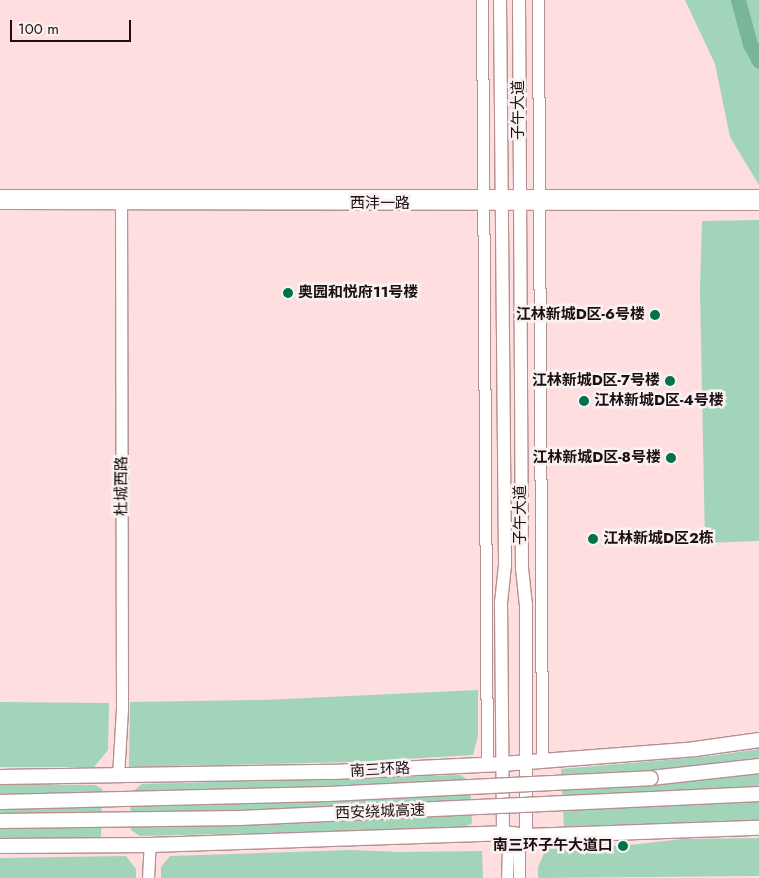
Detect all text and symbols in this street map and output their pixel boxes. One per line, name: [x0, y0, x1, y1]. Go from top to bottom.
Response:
scale bar: [12, 10, 134, 42]
text: 100 m: [18, 18, 59, 40]
street label: 子午大道: [510, 80, 528, 140]
street label: 西沣一路: [350, 195, 410, 213]
place label: 奥园和悦府11号楼: [298, 284, 418, 302]
marker: 奥园和悦府11号楼: [282, 287, 294, 299]
place label: 江林新城D区-6号楼: [516, 306, 645, 324]
marker: 江林新城D区-6号楼: [649, 309, 661, 321]
place label: 江林新城D区-7号楼: [532, 372, 660, 390]
marker: 江林新城D区-7号楼: [664, 375, 676, 387]
place label: 江林新城D区-4号楼: [594, 392, 724, 410]
marker: 江林新城D区-4号楼: [578, 395, 590, 407]
place label: 江林新城D区-8号楼: [532, 449, 661, 467]
marker: 江林新城D区-8号楼: [665, 452, 677, 464]
street label: 杜城西路: [113, 456, 131, 516]
street label: 子午大道: [512, 485, 530, 545]
place label: 江林新城D区2栋: [603, 530, 714, 548]
marker: 江林新城D区2栋: [587, 533, 599, 545]
street label: 南三环路: [350, 759, 410, 781]
street label: 西安绕城高速: [335, 801, 425, 823]
place label: 南三环子午大道口: [493, 837, 613, 855]
marker: 南三环子午大道口: [617, 840, 629, 852]

